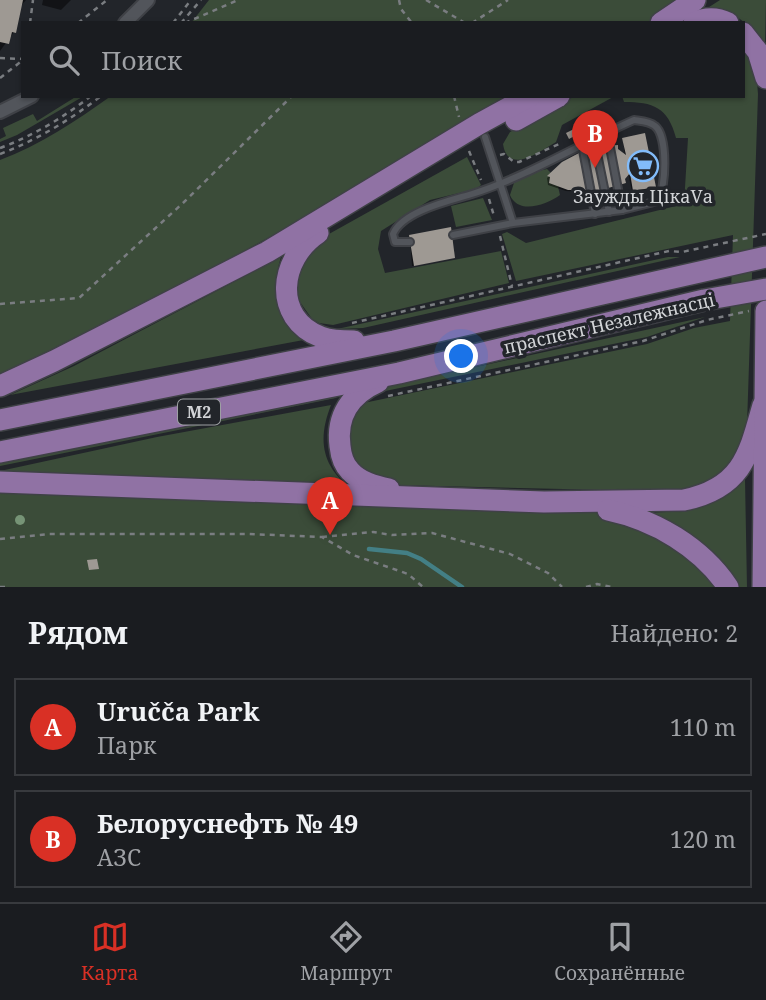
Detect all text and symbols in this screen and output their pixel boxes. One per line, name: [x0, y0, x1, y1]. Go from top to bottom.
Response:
search box: [21, 21, 745, 98]
icon: search: [45, 41, 83, 79]
text: Поиск: [101, 42, 182, 78]
pin: B: [572, 110, 618, 168]
supermarket icon: Заужды ЦікаVа: [626, 149, 660, 183]
place label: Заужды ЦікаVа: [573, 184, 713, 208]
street label: праспект Незалежнасці: [501, 287, 717, 359]
your location: [444, 339, 478, 373]
road number: М2: [178, 400, 220, 424]
pin: A: [307, 477, 353, 535]
text: Рядом: [28, 612, 128, 653]
text: Найдено: 2: [610, 617, 738, 649]
text: Uručča Park: [97, 693, 259, 729]
text: A: [44, 711, 62, 743]
text: 110 m: [670, 711, 736, 743]
text: Парк: [97, 729, 156, 761]
text: Белоруснефть № 49: [97, 805, 359, 841]
text: B: [45, 823, 61, 855]
text: 120 m: [670, 823, 736, 855]
text: АЗС: [97, 841, 141, 873]
tab: Карта: [81, 918, 138, 986]
tab: Маршрут: [300, 918, 392, 986]
tab: Сохранённые: [554, 918, 685, 986]

